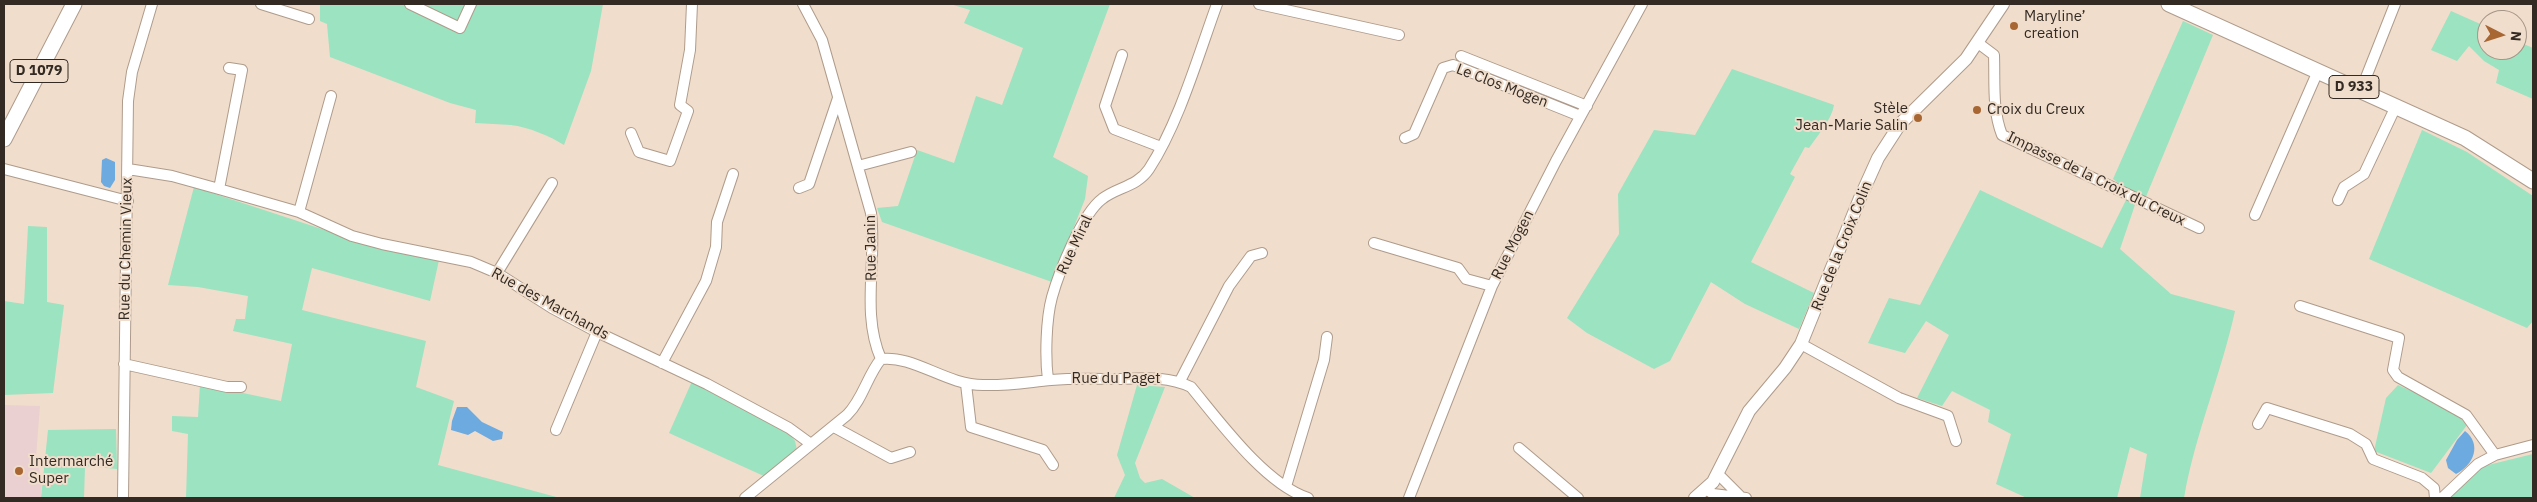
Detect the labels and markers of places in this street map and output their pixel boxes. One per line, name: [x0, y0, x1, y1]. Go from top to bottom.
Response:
place label: Maryline’ creation: [2024, 8, 2086, 43]
marker: Maryline’ creation: [2008, 20, 2020, 32]
place label: Stèle Jean-Marie Salin: [1795, 100, 1908, 135]
place label: Croix du Creux: [1987, 101, 2085, 119]
marker: Croix du Creux: [1971, 104, 1983, 116]
marker: Stèle Jean-Marie Salin: [1912, 112, 1924, 124]
place label: Intermarché Super: [29, 453, 113, 488]
marker: Intermarché Super: [13, 465, 25, 477]

